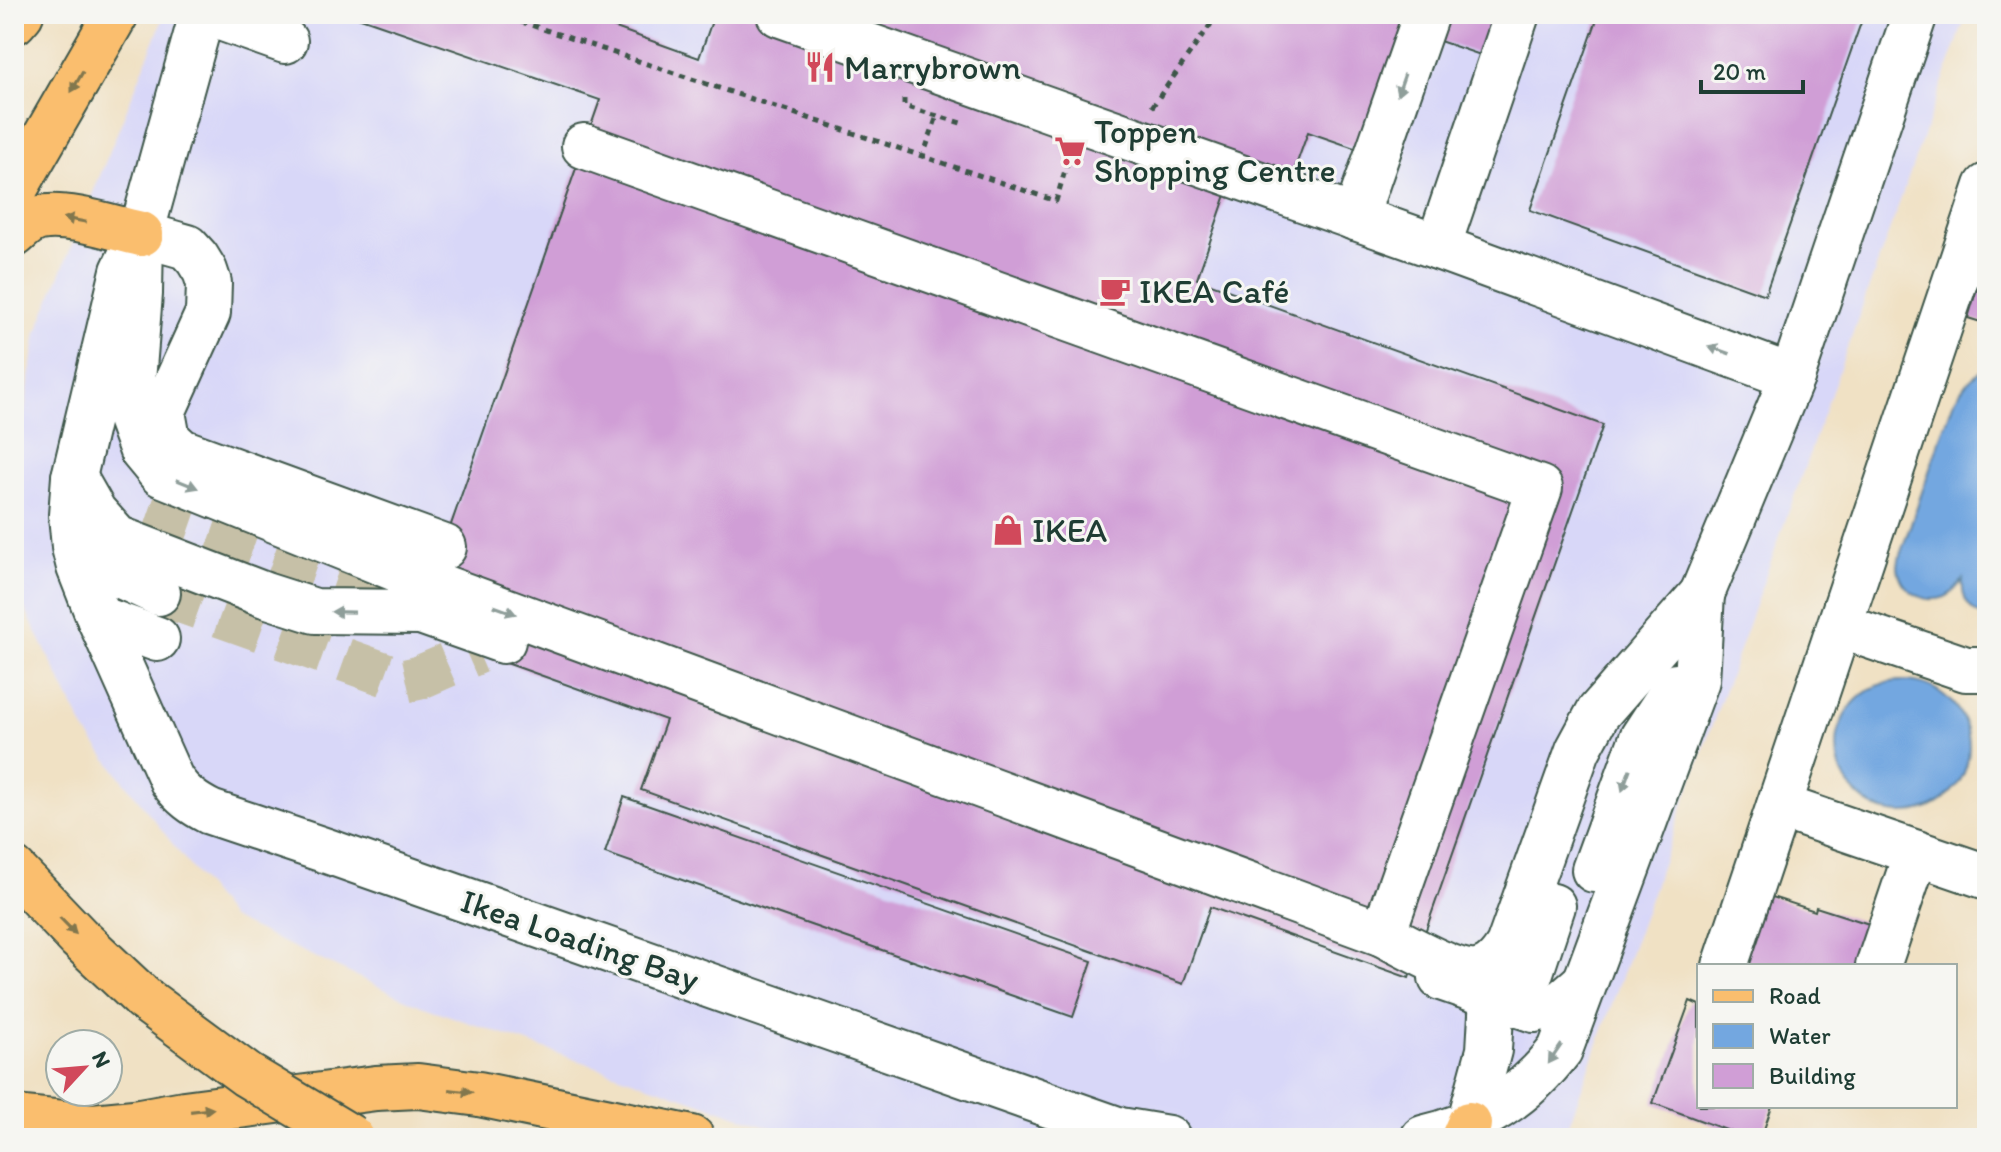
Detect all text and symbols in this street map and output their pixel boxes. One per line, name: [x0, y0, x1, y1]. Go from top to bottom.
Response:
scale bar: [1701, 44, 1803, 94]
place label: Marrybrown: [844, 47, 1021, 88]
restaurant icon: Marrybrown: [803, 50, 837, 84]
text: 20 m: [1713, 57, 1766, 86]
one-way arrow: [70, 70, 84, 93]
one-way arrow: [1395, 73, 1407, 97]
place label: Toppen Shopping Centre: [1094, 111, 1336, 191]
supermarket icon: Toppen Shopping Centre: [1053, 134, 1087, 168]
one-way arrow: [62, 213, 87, 225]
place label: IKEA Café: [1139, 271, 1289, 312]
cafe icon: IKEA Café: [1098, 274, 1132, 308]
one-way arrow: [1707, 344, 1731, 356]
one-way arrow: [175, 478, 199, 491]
place label: IKEA: [1032, 510, 1107, 551]
shop icon: IKEA: [991, 513, 1025, 547]
one-way arrow: [493, 604, 517, 617]
one-way arrow: [330, 606, 355, 618]
one-way arrow: [1620, 768, 1632, 792]
street label: Ikea Loading Bay: [456, 880, 704, 1000]
one-way arrow: [59, 917, 77, 936]
legend: [1697, 964, 1957, 1108]
text: Road: [1769, 981, 1821, 1010]
text: Water: [1769, 1021, 1831, 1050]
north arrow: [44, 1028, 124, 1108]
one-way arrow: [1548, 1044, 1563, 1065]
text: N: [86, 1047, 117, 1072]
text: Building: [1769, 1061, 1856, 1090]
one-way arrow: [448, 1085, 473, 1098]
one-way arrow: [190, 1103, 215, 1116]

